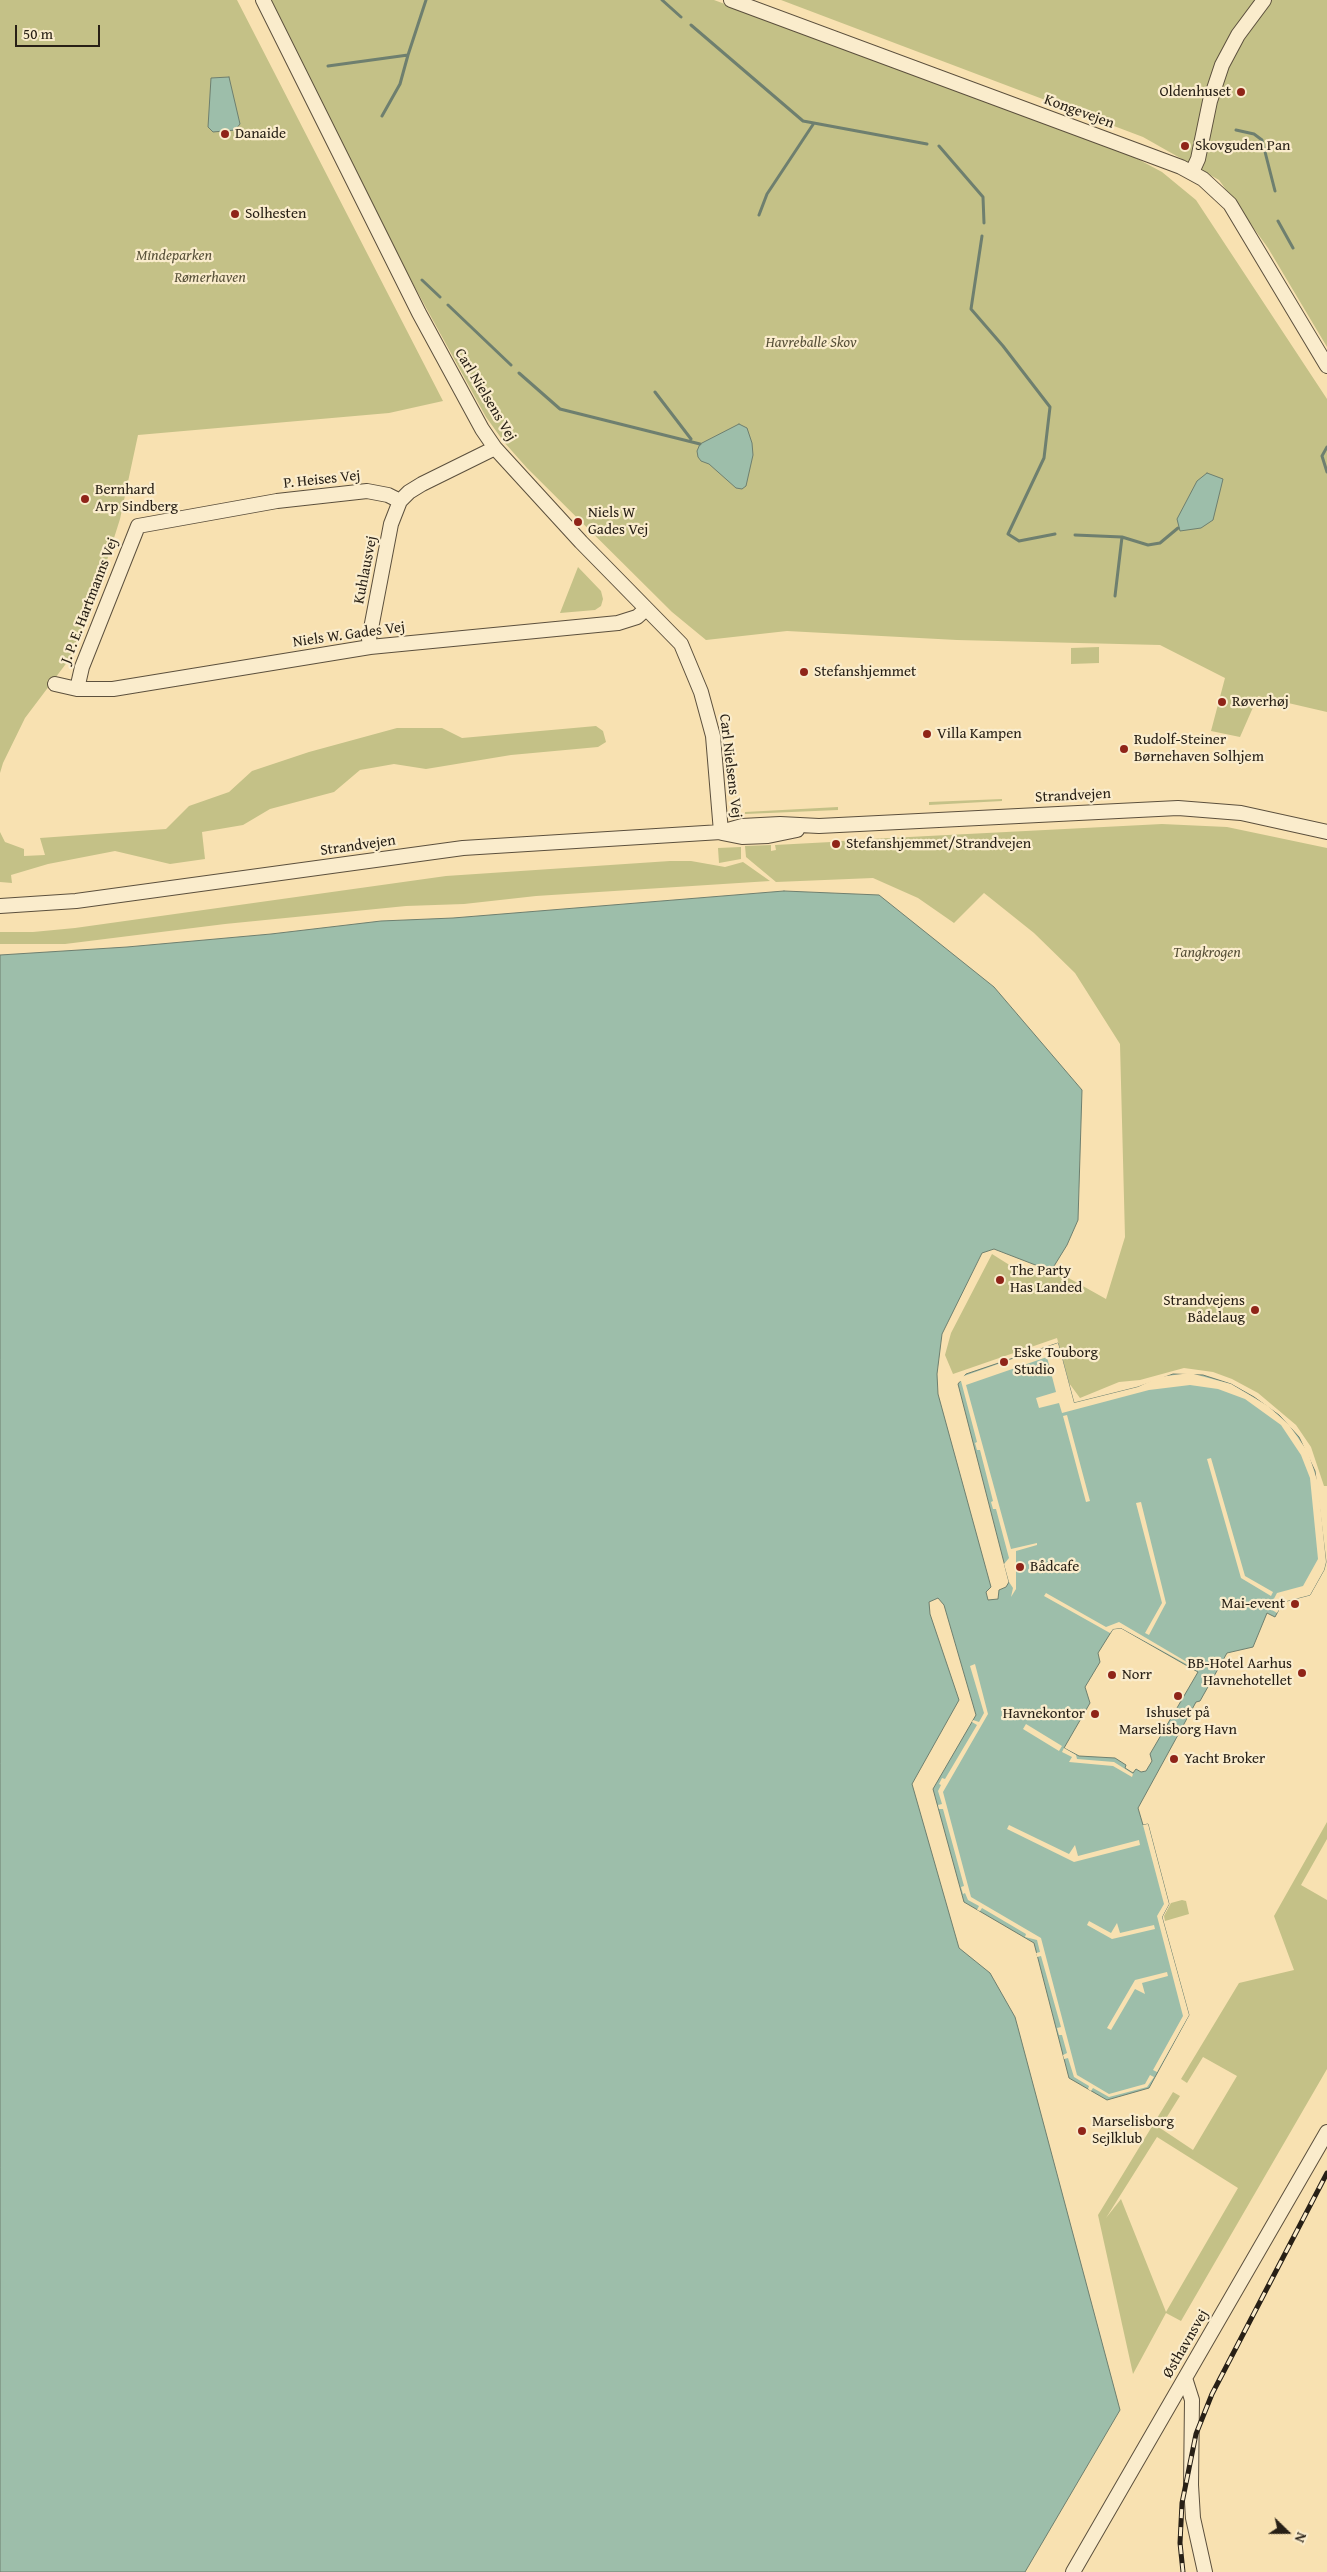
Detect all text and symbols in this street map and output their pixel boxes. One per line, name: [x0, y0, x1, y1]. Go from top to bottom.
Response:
scale bar: [18, 15, 102, 47]
text: 50 m: [23, 23, 53, 44]
place label: Oldenhuset: [1159, 83, 1231, 101]
marker: Oldenhuset: [1235, 86, 1247, 98]
street label: Kongevejen: [1042, 91, 1116, 133]
place label: Danaide: [235, 125, 286, 143]
marker: Danaide: [219, 128, 231, 140]
place label: Skovguden Pan: [1195, 137, 1290, 155]
marker: Skovguden Pan: [1179, 140, 1191, 152]
place label: Solhesten: [245, 205, 306, 223]
marker: Solhesten: [229, 208, 241, 220]
park label: Mindeparken: [136, 247, 212, 265]
park label: Rømerhaven: [174, 269, 246, 287]
park label: Havreballe Skov: [765, 334, 857, 352]
street label: Carl Nielsens Vej: [450, 345, 520, 445]
street label: P. Heises Vej: [283, 467, 361, 493]
place label: Bernhard Arp Sindberg: [95, 481, 178, 516]
marker: Bernhard Arp Sindberg: [79, 493, 91, 505]
place label: Niels W Gades Vej: [588, 504, 648, 539]
marker: Niels W Gades Vej: [572, 516, 584, 528]
street label: Kuhlausvej: [351, 534, 381, 606]
street label: J. P. E. Hartmanns Vej: [58, 535, 122, 667]
street label: Niels W. Gades Vej: [292, 618, 406, 652]
place label: Stefanshjemmet: [814, 663, 916, 681]
marker: Stefanshjemmet: [798, 666, 810, 678]
place label: Røverhøj: [1232, 693, 1289, 711]
marker: Røverhøj: [1216, 696, 1228, 708]
street label: Carl Nielsens Vej: [715, 713, 745, 819]
place label: Villa Kampen: [937, 725, 1022, 743]
marker: Villa Kampen: [921, 728, 933, 740]
place label: Rudolf-Steiner Børnehaven Solhjem: [1134, 731, 1264, 766]
marker: Rudolf-Steiner Børnehaven Solhjem: [1118, 743, 1130, 755]
street label: Strandvejen: [1035, 785, 1111, 807]
street label: Strandvejen: [319, 832, 397, 860]
place label: Stefanshjemmet/Strandvejen: [846, 835, 1031, 853]
marker: Stefanshjemmet/Strandvejen: [830, 838, 842, 850]
park label: Tangkrogen: [1173, 944, 1241, 962]
place label: The Party Has Landed: [1010, 1262, 1082, 1297]
marker: The Party Has Landed: [994, 1274, 1006, 1286]
place label: Strandvejens Bådelaug: [1163, 1292, 1245, 1327]
marker: Strandvejens Bådelaug: [1249, 1304, 1261, 1316]
place label: Eske Touborg Studio: [1014, 1344, 1098, 1379]
marker: Eske Touborg Studio: [998, 1356, 1010, 1368]
place label: Bådcafe: [1030, 1558, 1079, 1576]
marker: Bådcafe: [1014, 1561, 1026, 1573]
place label: Mai-event: [1221, 1595, 1285, 1613]
marker: Mai-event: [1289, 1598, 1301, 1610]
place label: BB-Hotel Aarhus Havnehotellet: [1188, 1655, 1292, 1690]
place label: Norr: [1122, 1666, 1152, 1684]
marker: BB-Hotel Aarhus Havnehotellet: [1296, 1667, 1308, 1679]
marker: Norr: [1106, 1669, 1118, 1681]
marker: Ishuset på Marselisborg Havn: [1172, 1690, 1184, 1702]
place label: Ishuset på Marselisborg Havn: [1119, 1704, 1237, 1739]
place label: Havnekontor: [1003, 1705, 1085, 1723]
marker: Havnekontor: [1089, 1708, 1101, 1720]
place label: Yacht Broker: [1184, 1750, 1265, 1768]
marker: Yacht Broker: [1168, 1753, 1180, 1765]
place label: Marselisborg Sejlklub: [1092, 2113, 1174, 2148]
marker: Marselisborg Sejlklub: [1076, 2125, 1088, 2137]
street label: Østhavnsvej: [1159, 2307, 1213, 2381]
north arrow: [1262, 2507, 1312, 2557]
text: N: [1290, 2530, 1312, 2546]

